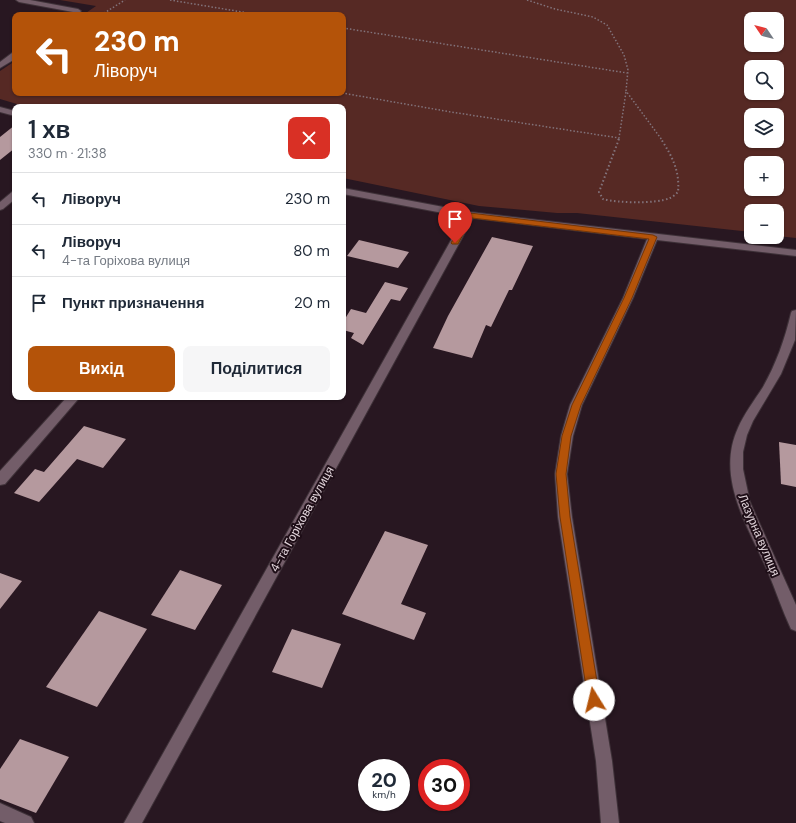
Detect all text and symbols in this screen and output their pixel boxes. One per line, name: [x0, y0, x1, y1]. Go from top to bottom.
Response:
north arrow: [744, 12, 784, 52]
map controls: [744, 12, 784, 244]
text: 230 m: [94, 23, 180, 60]
icon: left: [28, 28, 80, 80]
text: Ліворуч: [94, 59, 157, 83]
button: search: [744, 60, 784, 100]
button: layers: [744, 108, 784, 148]
text: 1 хв: [28, 114, 70, 145]
button: close: [288, 117, 330, 159]
text: 330 m · 21:38: [28, 145, 107, 162]
button: +: [744, 156, 784, 196]
icon: left: [28, 188, 50, 210]
text: Ліворуч: [62, 189, 121, 209]
text: 230 m: [285, 189, 330, 209]
pin: [438, 202, 472, 243]
button: −: [744, 204, 784, 244]
icon: arrive: [444, 208, 466, 230]
text: Ліворуч: [62, 232, 121, 252]
icon: left: [28, 240, 50, 262]
text: 80 m: [293, 241, 330, 261]
text: 4-та Горіхова вулиця: [62, 252, 190, 269]
icon: arrive: [28, 292, 50, 314]
text: Пункт призначення: [62, 293, 204, 313]
text: 20 m: [294, 293, 330, 313]
button: Вихід: [28, 346, 175, 392]
button: Поділитися: [183, 346, 330, 392]
street label: 4-та Горіхова вулиця: [266, 463, 338, 575]
street label: Лазурна вулиця: [734, 491, 784, 579]
position arrow: [573, 679, 615, 721]
speed limit sign: 30: [418, 759, 470, 811]
text: 20: [371, 767, 397, 793]
text: km/h: [372, 788, 396, 801]

